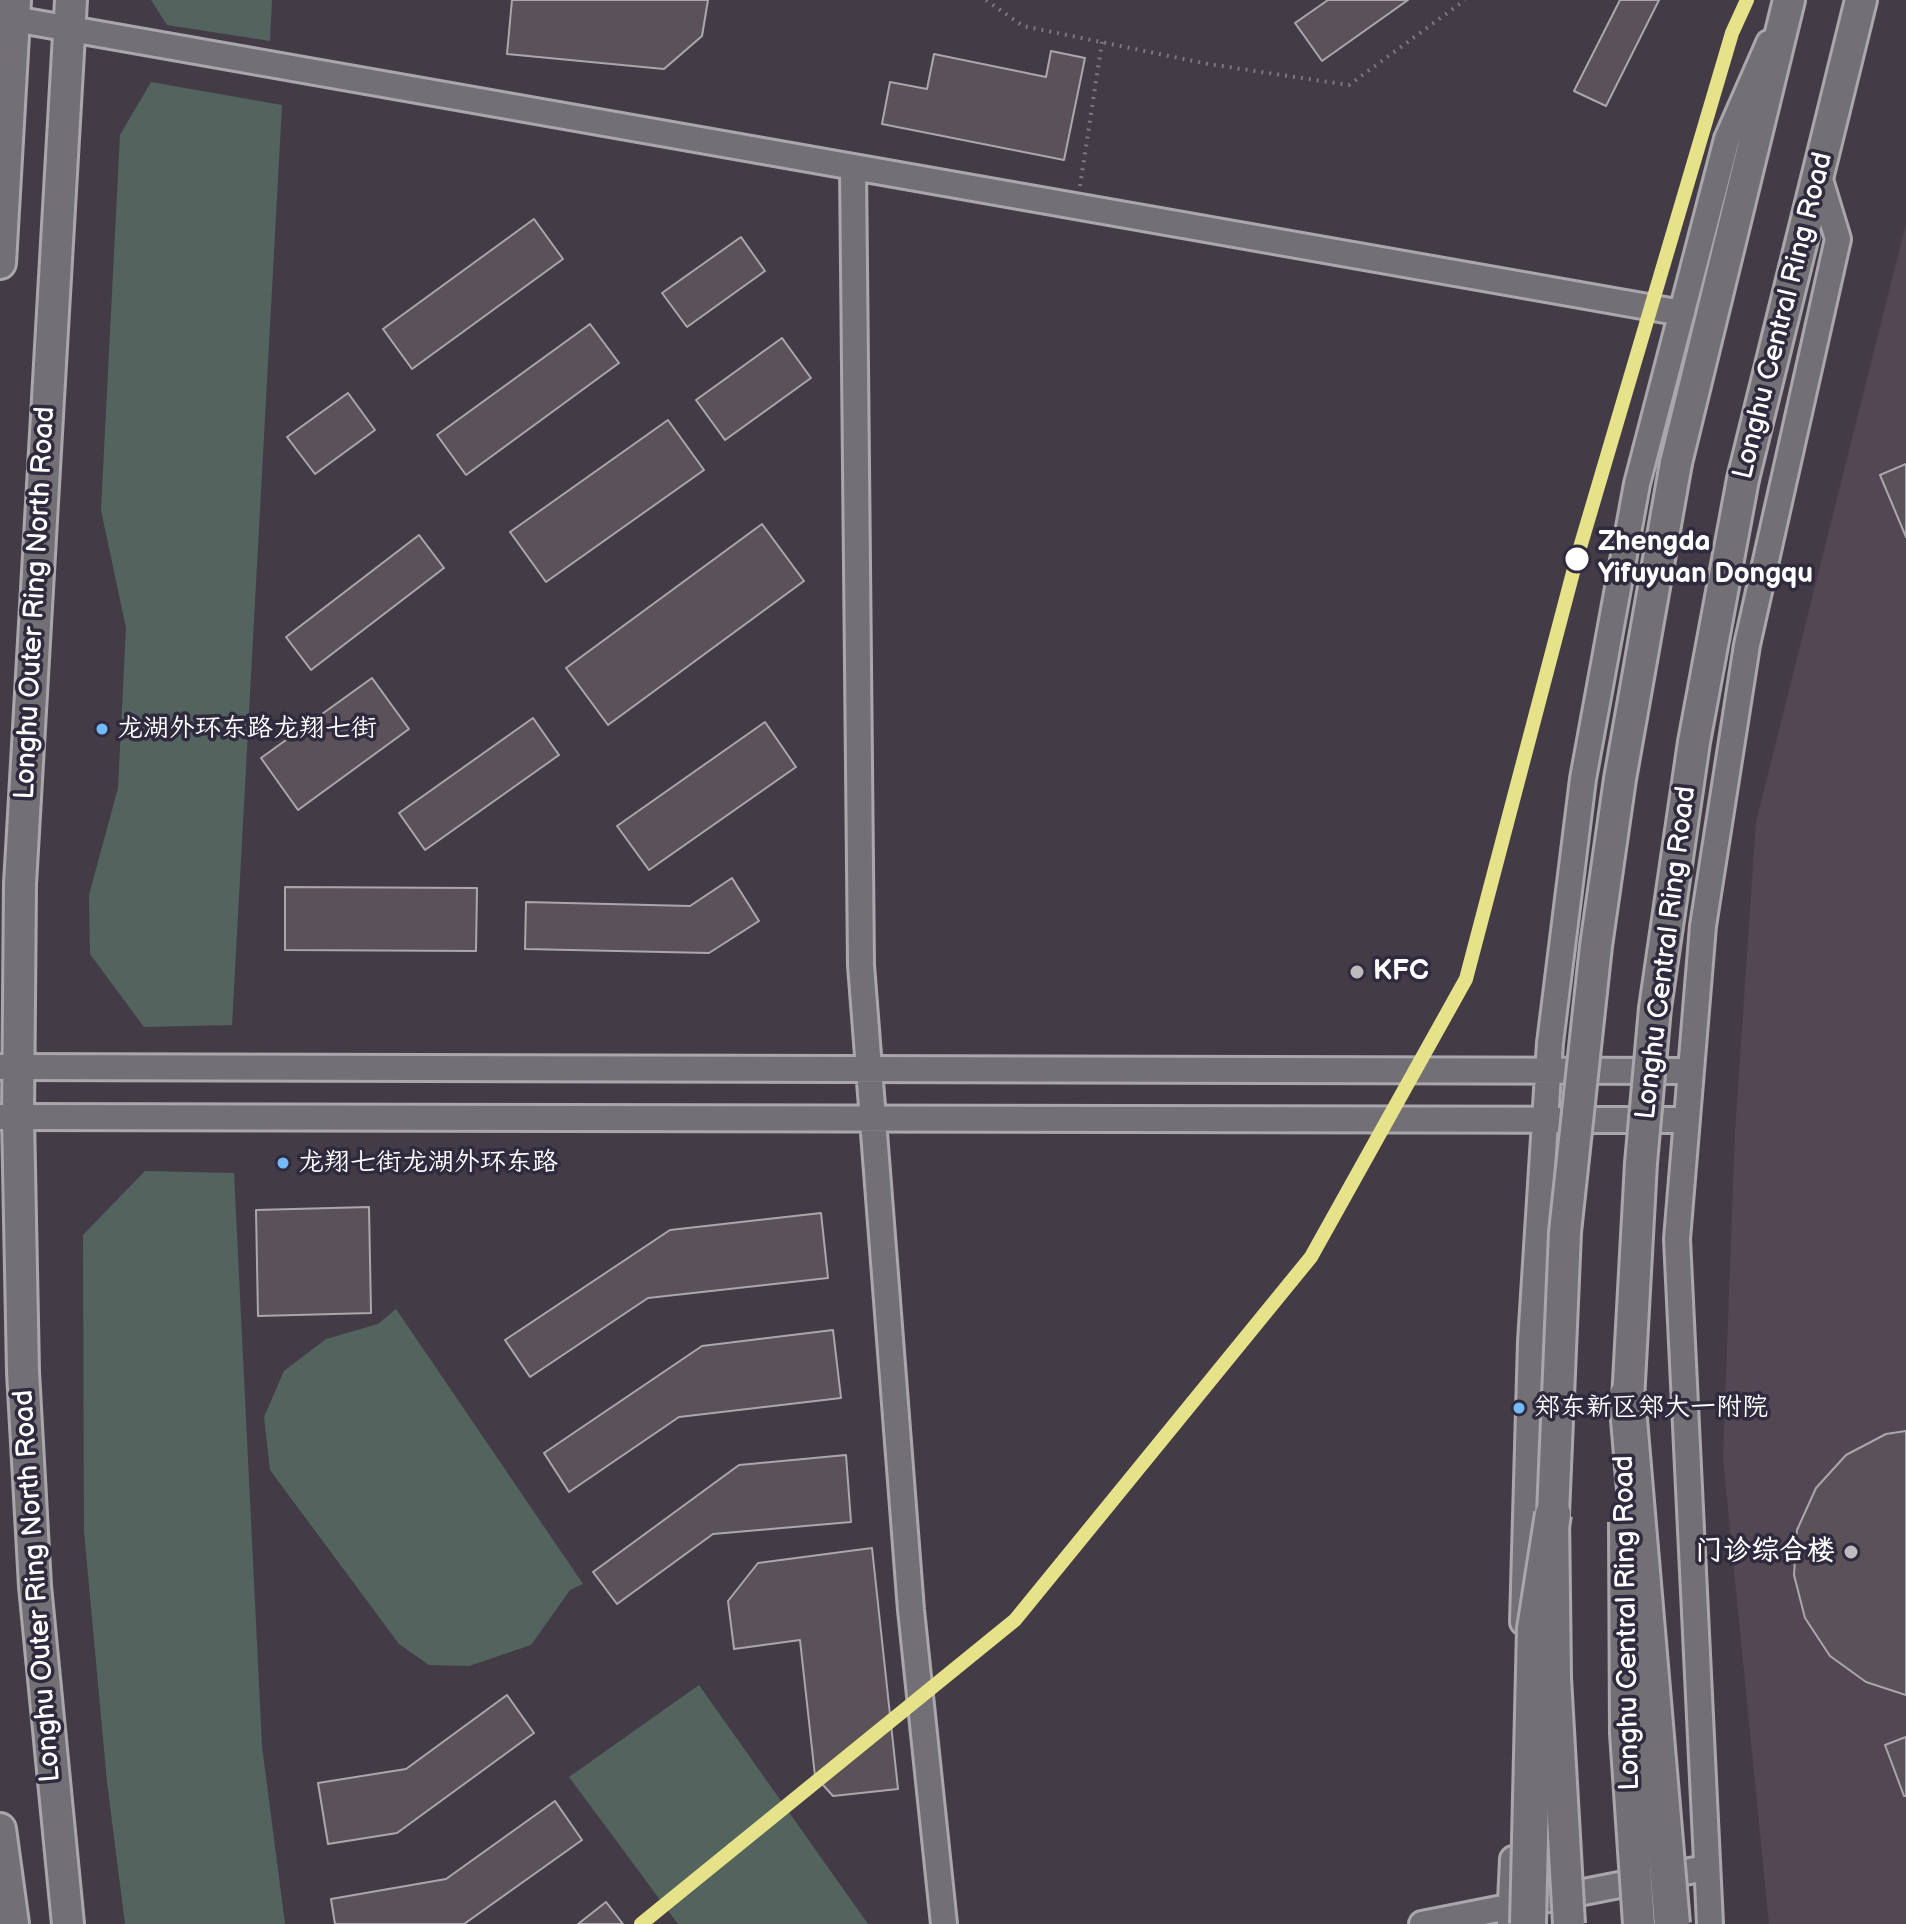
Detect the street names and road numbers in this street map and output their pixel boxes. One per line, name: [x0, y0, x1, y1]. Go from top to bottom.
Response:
street label: Longhu Central Ring Road: [1727, 149, 1841, 483]
street label: Longhu Outer Ring North Road: [9, 406, 63, 800]
street label: Longhu Central Ring Road: [1630, 785, 1704, 1121]
street label: Longhu Outer Ring North Road: [8, 1389, 68, 1783]
street label: Longhu Central Ring Road: [1608, 1455, 1648, 1791]

